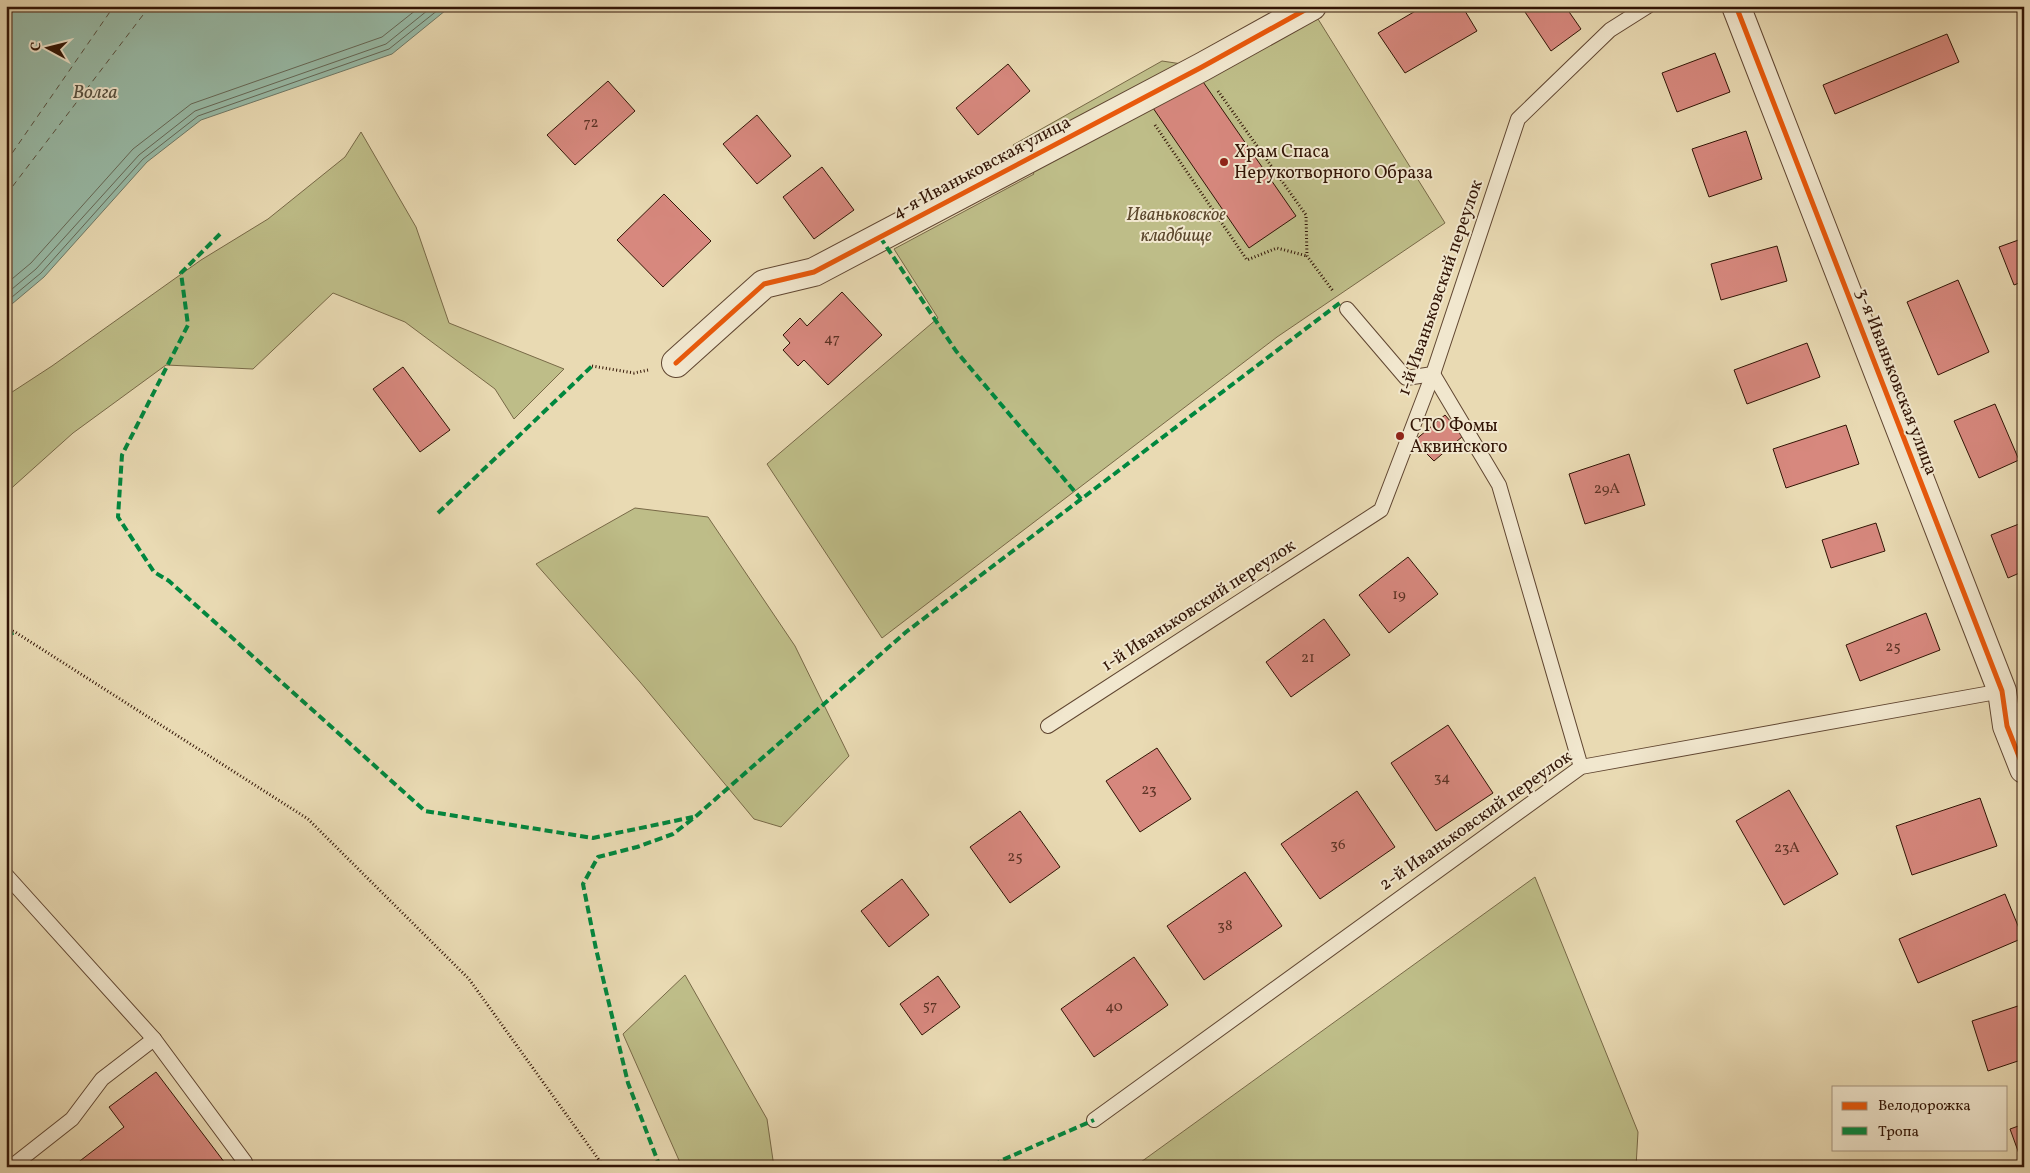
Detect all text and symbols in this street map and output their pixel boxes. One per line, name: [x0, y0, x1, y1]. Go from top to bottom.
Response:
north arrow: [22, 22, 72, 72]
text: С: [27, 41, 47, 52]
water label: Волга: [72, 80, 118, 106]
street label: 4-я Иваньковская улица: [888, 110, 1076, 226]
house number: 72: [583, 113, 599, 134]
place label: Храм Спаса Нерукотворного Образа: [1234, 140, 1433, 186]
marker: Храм Спаса Нерукотворного Образа: [1218, 156, 1230, 168]
street label: 1-й Иваньковский переулок: [1392, 176, 1490, 399]
park label: Иваньковское кладбище: [1126, 203, 1226, 249]
street label: 3-я Иваньковская улица: [1849, 285, 1943, 479]
house number: 47: [824, 329, 840, 350]
place label: СТО Фомы Аквинского: [1410, 414, 1508, 460]
marker: СТО Фомы Аквинского: [1394, 430, 1406, 442]
house number: 29А: [1594, 479, 1621, 500]
street label: 1-й Иваньковский переулок: [1097, 533, 1301, 678]
house number: 19: [1392, 585, 1406, 606]
house number: 25: [1885, 637, 1901, 658]
house number: 21: [1301, 648, 1315, 669]
street label: 2-й Иваньковский переулок: [1375, 745, 1578, 897]
house number: 34: [1434, 768, 1450, 789]
house number: 23: [1141, 780, 1157, 801]
house number: 36: [1330, 835, 1346, 856]
house number: 23А: [1774, 838, 1800, 859]
house number: 25: [1007, 847, 1023, 868]
house number: 38: [1217, 916, 1233, 937]
house number: 57: [923, 996, 937, 1017]
house number: 40: [1105, 997, 1123, 1018]
legend: [1832, 1086, 2008, 1150]
text: Велодорожка: [1878, 1096, 1971, 1117]
text: Тропа: [1878, 1122, 1919, 1143]

